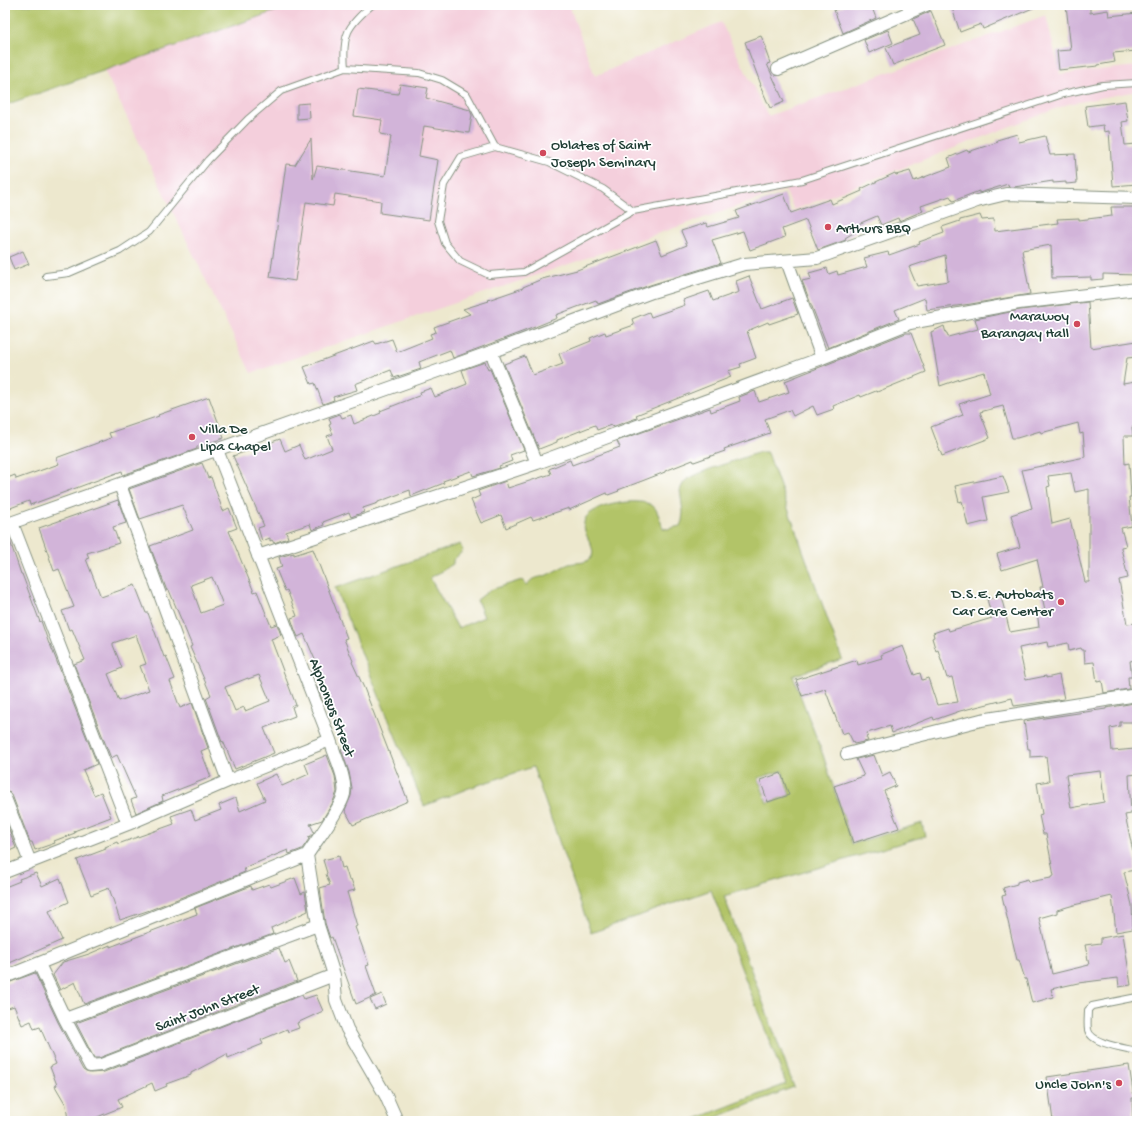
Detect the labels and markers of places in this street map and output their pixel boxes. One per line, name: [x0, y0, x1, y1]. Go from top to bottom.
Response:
place label: Oblates of Saint Joseph Seminary: [551, 137, 656, 172]
marker: Oblates of Saint Joseph Seminary: [538, 148, 548, 158]
place label: Arthurs BBQ: [836, 220, 911, 238]
marker: Arthurs BBQ: [823, 222, 833, 232]
place label: Marawoy Barangay Hall: [980, 308, 1070, 343]
marker: Marawoy Barangay Hall: [1072, 319, 1082, 329]
place label: Villa De Lipa Chapel: [199, 421, 271, 456]
marker: Villa De Lipa Chapel: [187, 432, 197, 442]
place label: D.S.E. Autobats Car Care Center: [951, 586, 1055, 621]
marker: D.S.E. Autobats Car Care Center: [1056, 597, 1066, 607]
place label: Uncle John's: [1035, 1076, 1111, 1094]
marker: Uncle John's: [1114, 1078, 1124, 1088]

